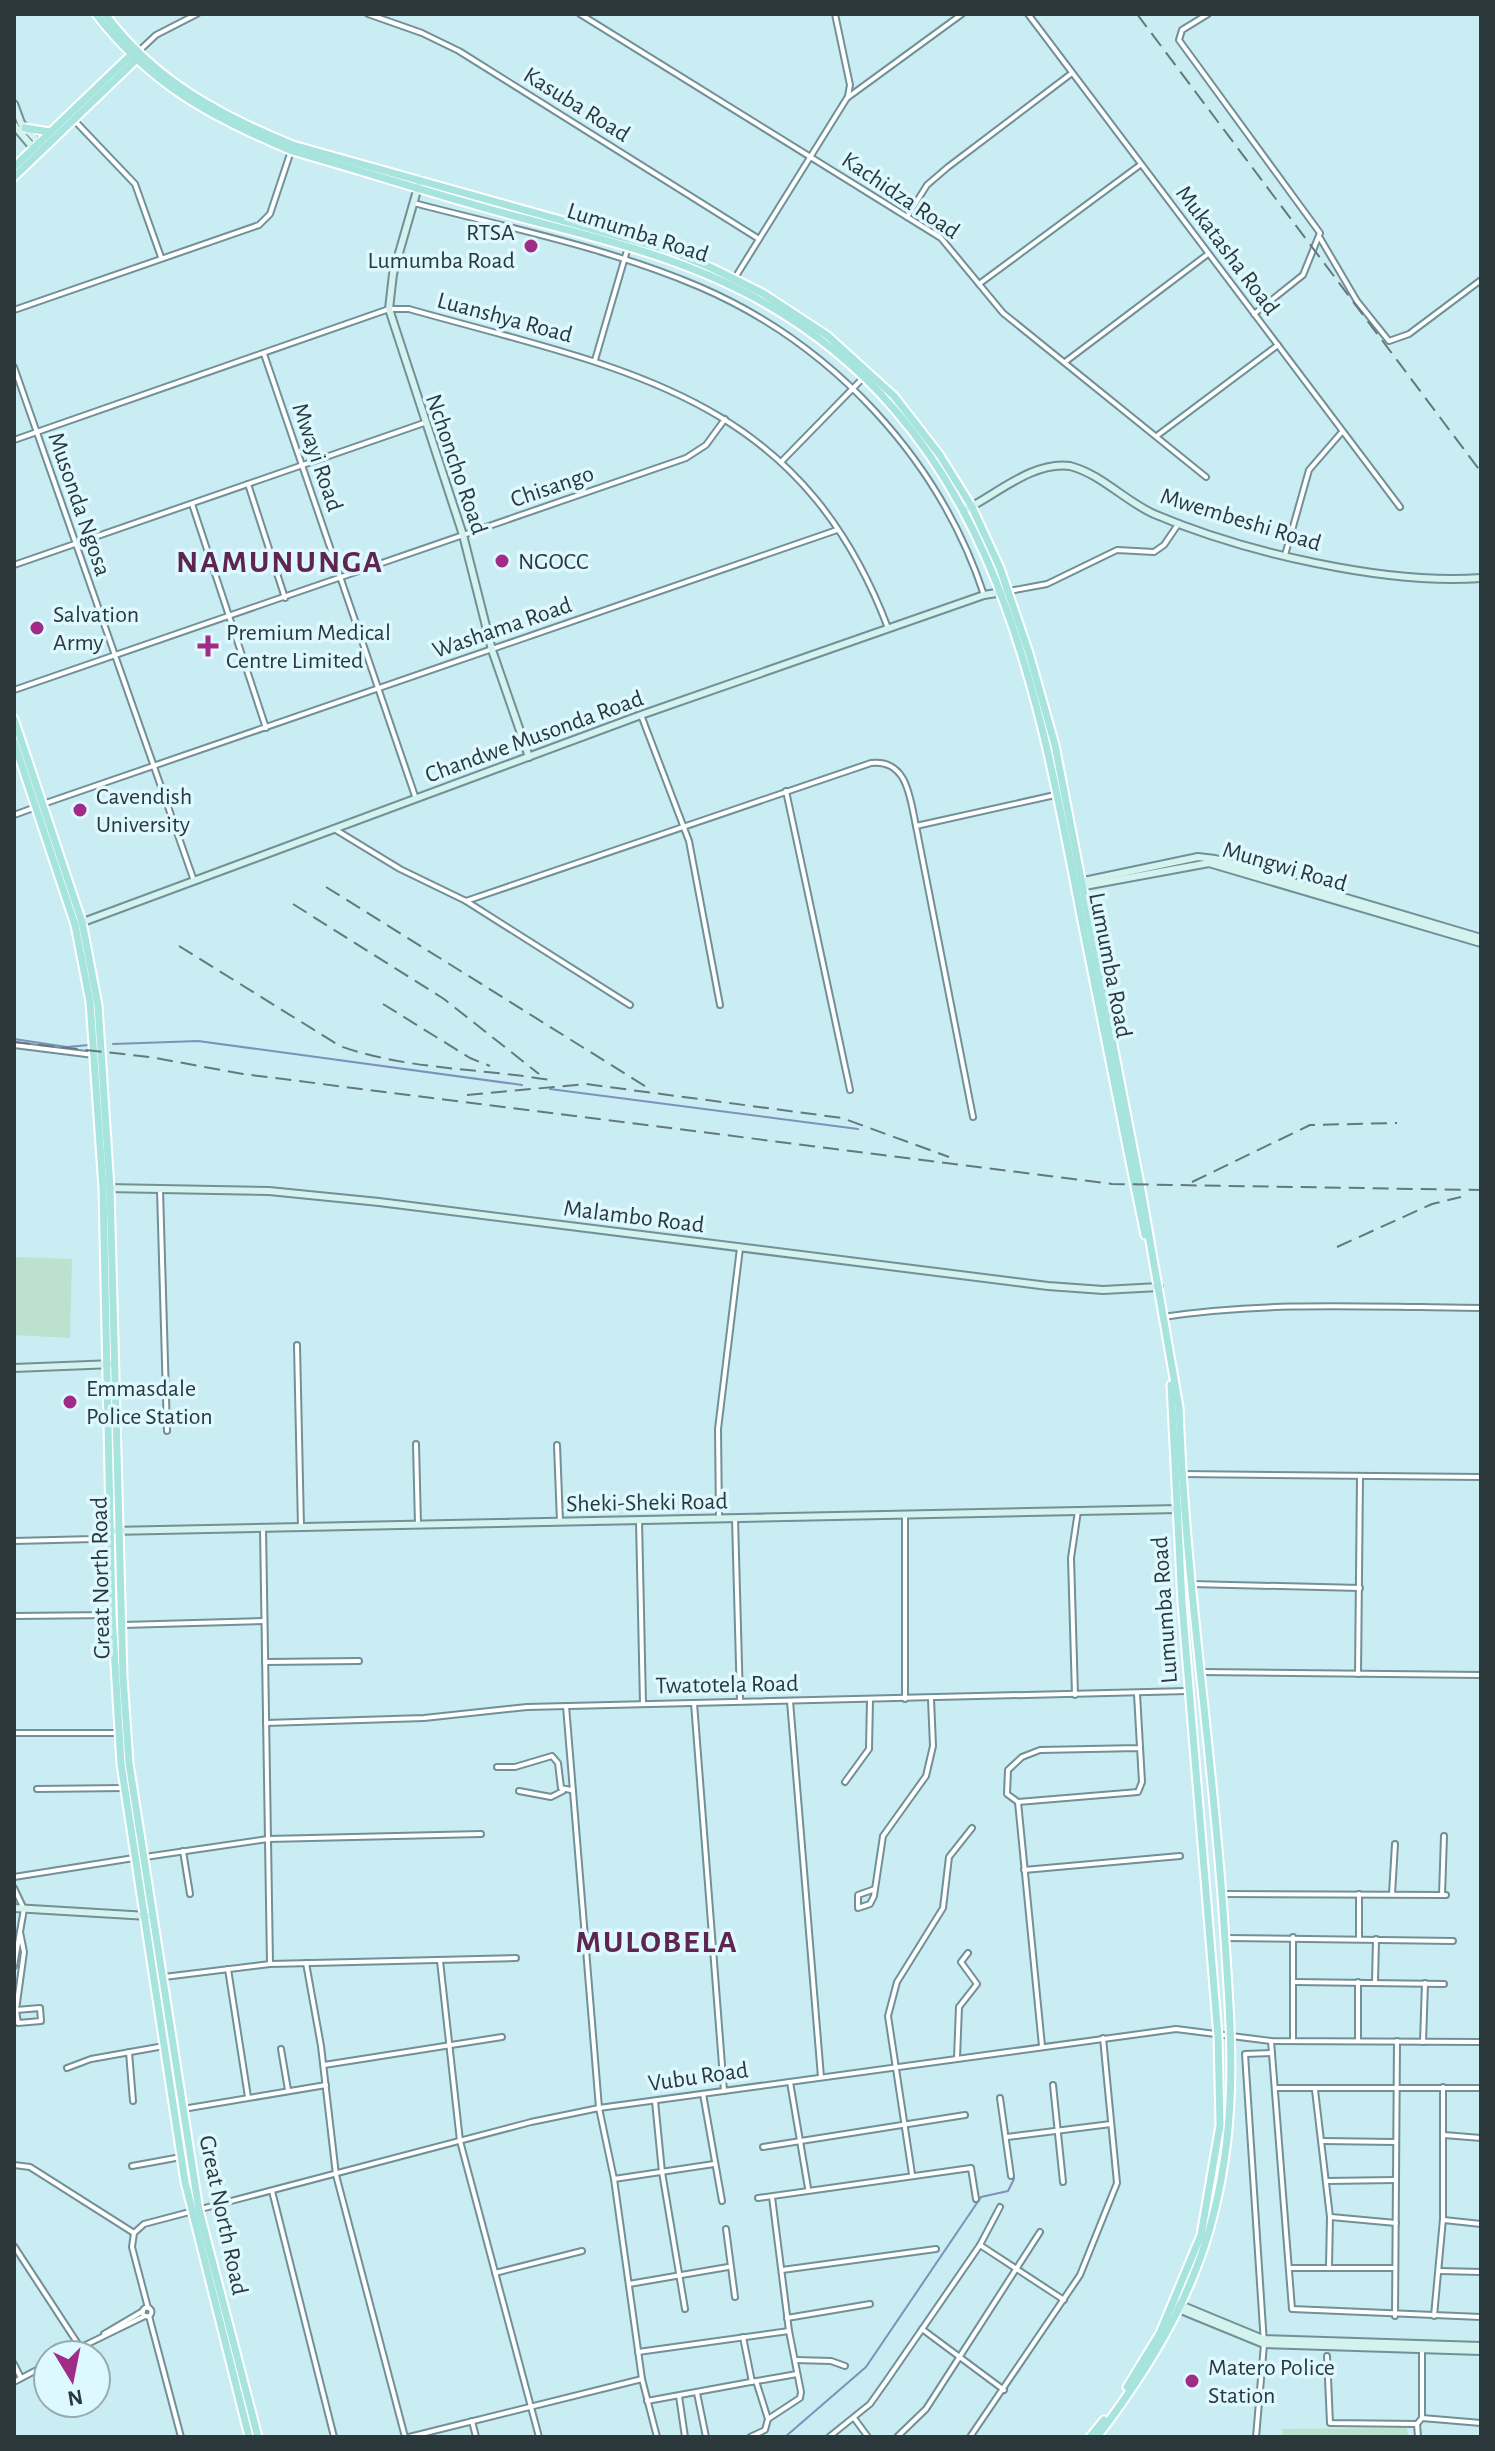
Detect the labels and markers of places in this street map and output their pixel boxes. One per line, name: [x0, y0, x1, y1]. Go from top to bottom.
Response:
place label: RTSA Lumumba Road: [368, 221, 515, 273]
marker: RTSA Lumumba Road: [522, 237, 540, 255]
place label: NGOCC: [518, 550, 589, 574]
marker: NGOCC: [493, 552, 511, 570]
place label: Salvation Army: [53, 603, 139, 655]
marker: Salvation Army: [28, 619, 46, 637]
place label: Premium Medical Centre Limited: [226, 621, 391, 673]
marker: Premium Medical Centre Limited: [197, 635, 219, 657]
place label: Cavendish University: [96, 785, 192, 837]
marker: Cavendish University: [71, 801, 89, 819]
place label: Emmasdale Police Station: [86, 1377, 213, 1429]
marker: Emmasdale Police Station: [61, 1393, 79, 1411]
place label: Matero Police Station: [1208, 2356, 1335, 2408]
marker: Matero Police Station: [1183, 2372, 1201, 2390]

